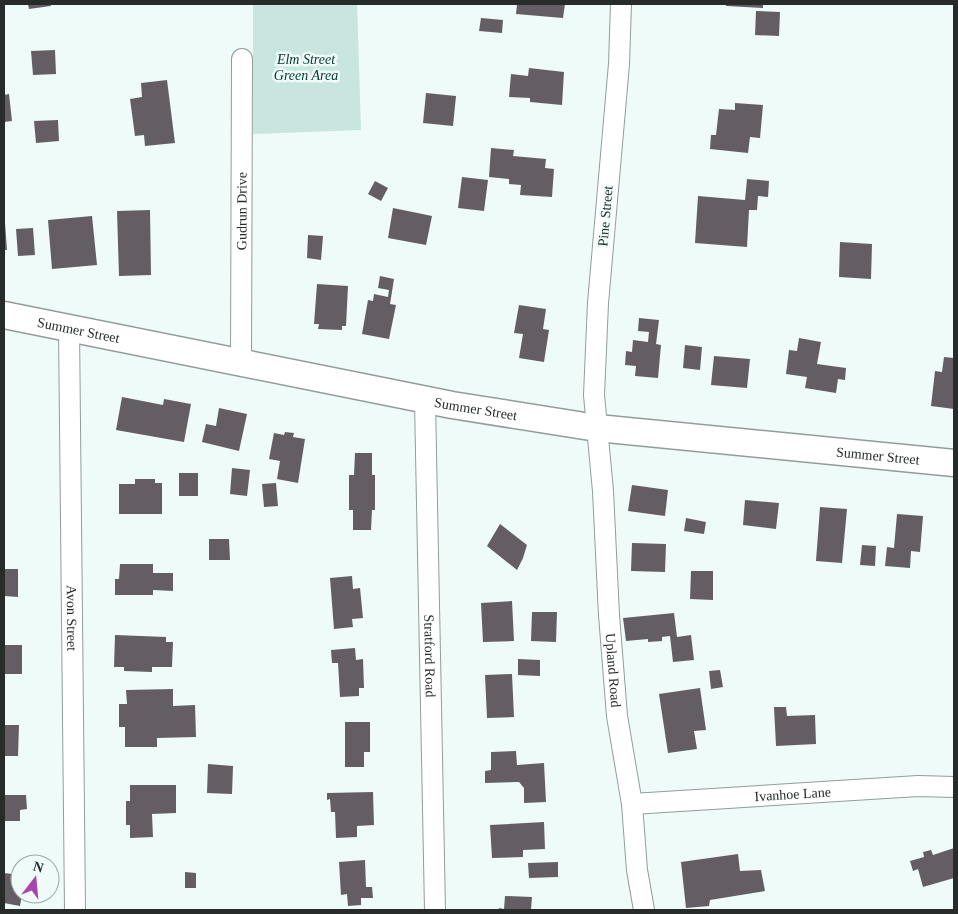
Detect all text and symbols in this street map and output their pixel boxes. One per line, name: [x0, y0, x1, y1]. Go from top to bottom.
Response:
park label: Elm Street Green Area: [274, 52, 338, 83]
street label: Gudrun Drive: [234, 172, 250, 250]
street label: Pine Street: [595, 185, 616, 247]
street label: Summer Street: [36, 315, 121, 346]
street label: Summer Street: [433, 395, 518, 423]
street label: Summer Street: [835, 444, 920, 468]
street label: Avon Street: [64, 585, 79, 651]
street label: Stratford Road: [421, 614, 438, 698]
street label: Upland Road: [602, 633, 623, 708]
street label: Ivanhoe Lane: [754, 784, 831, 804]
north arrow: [10, 854, 60, 904]
text: N: [32, 858, 45, 876]

